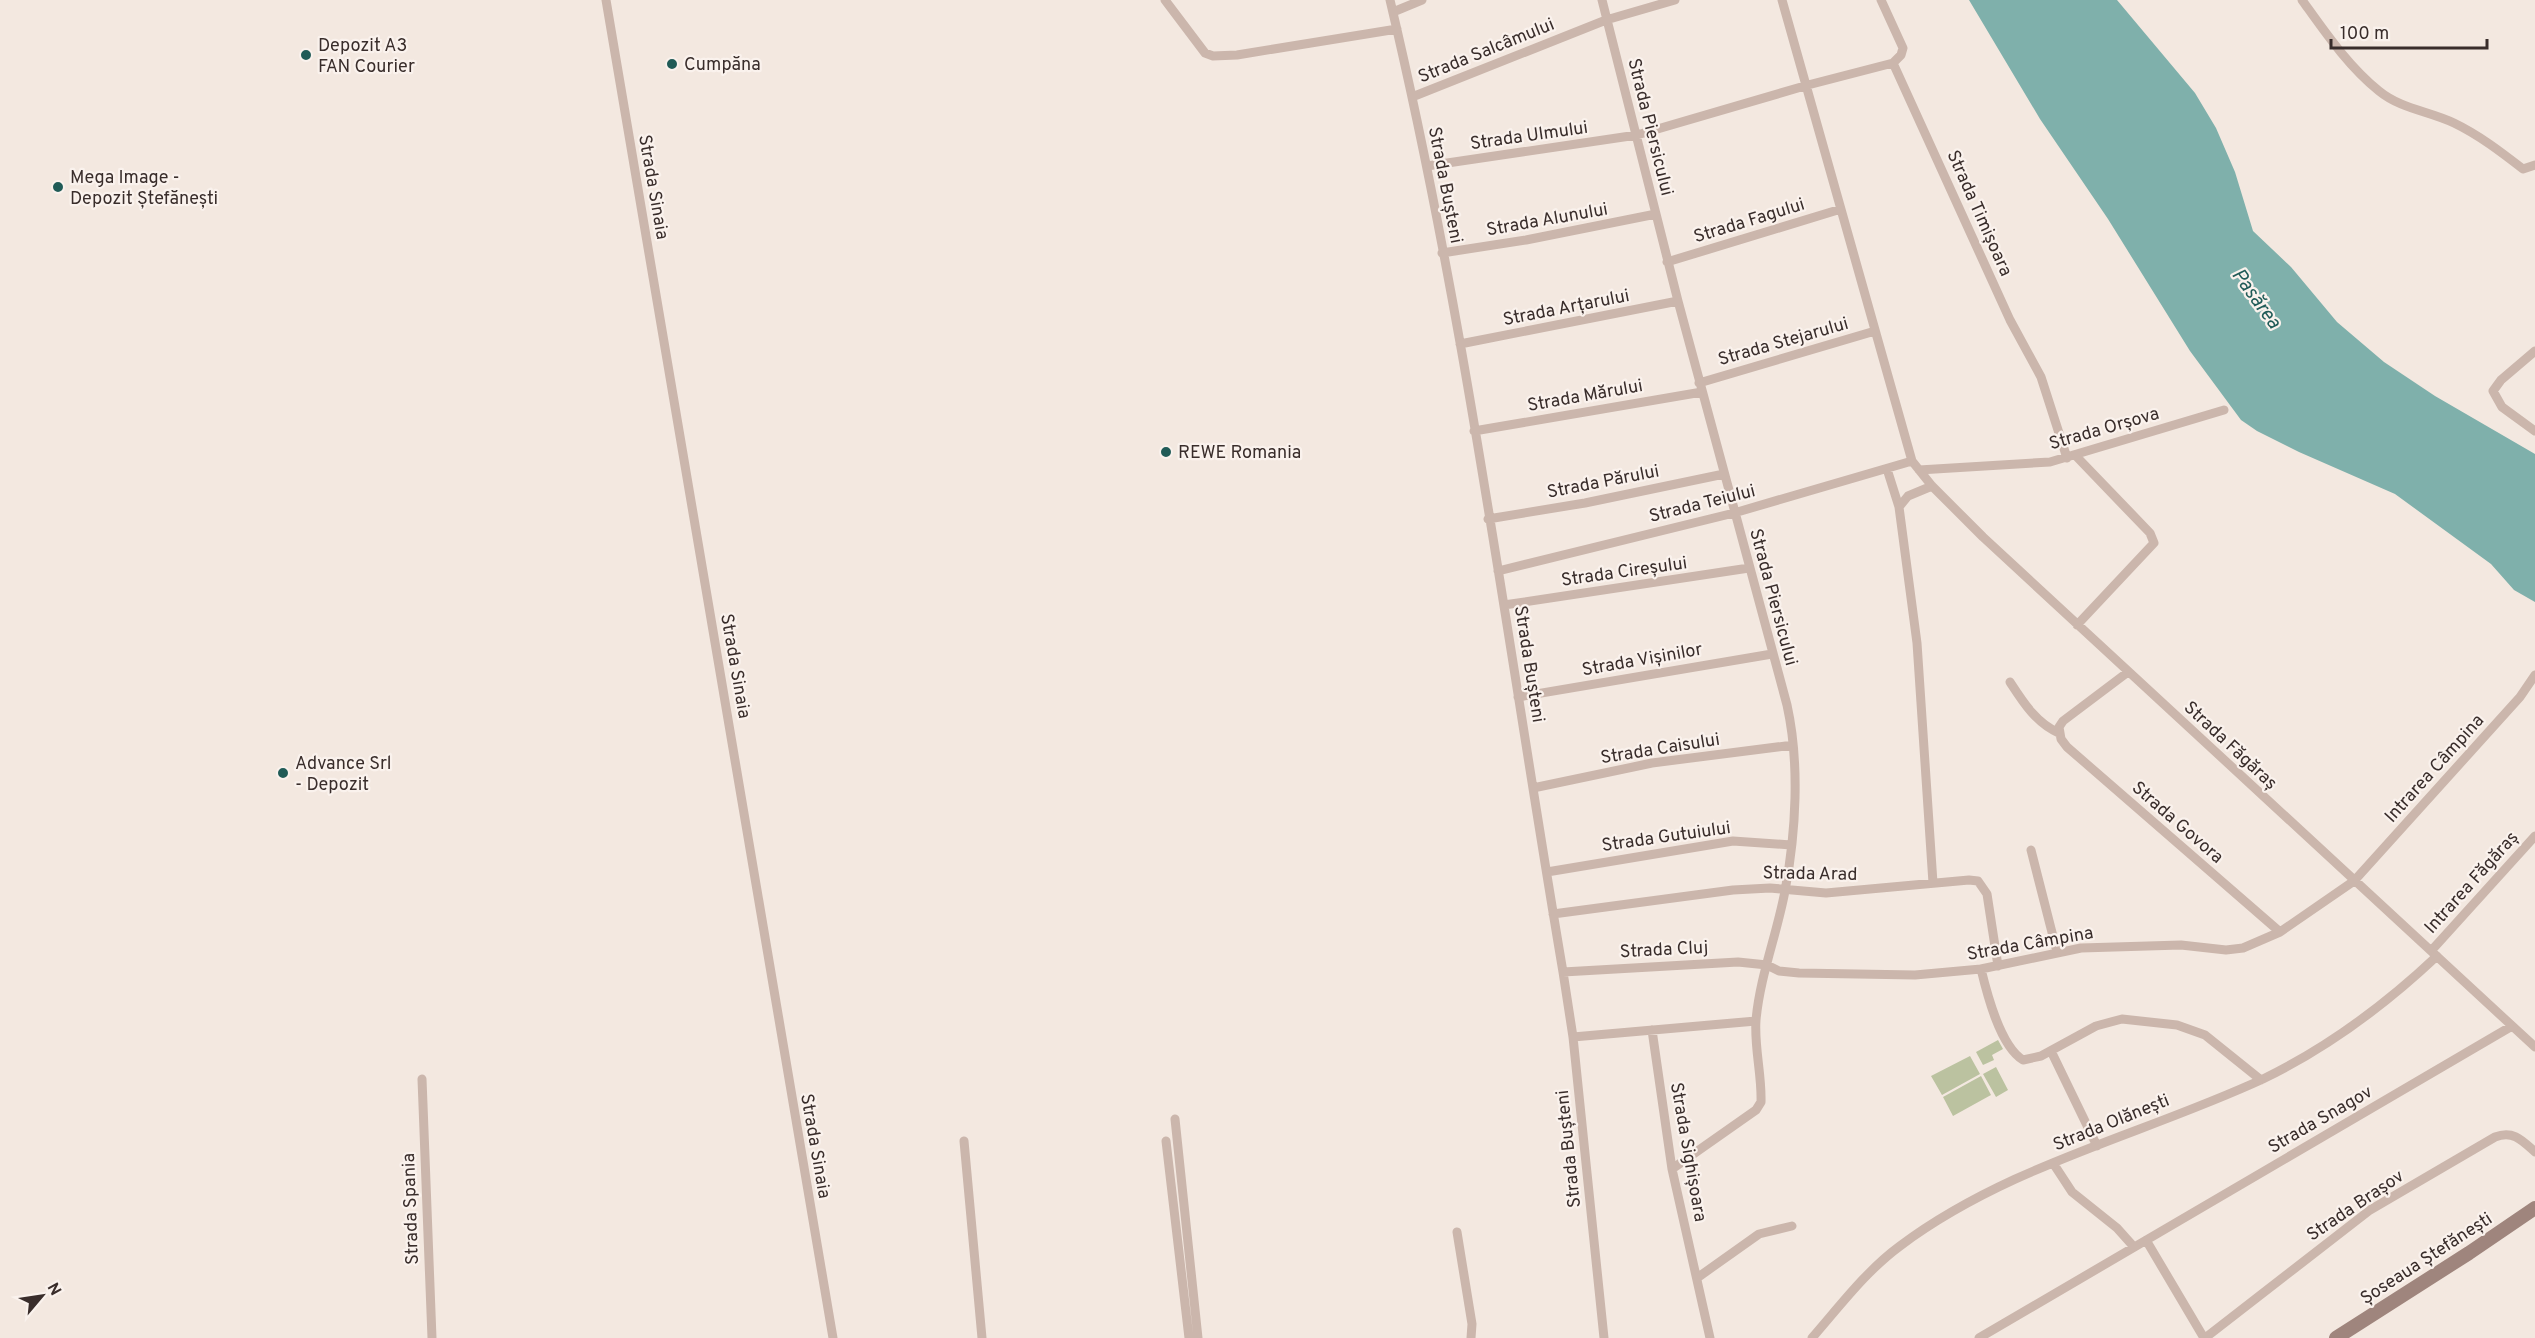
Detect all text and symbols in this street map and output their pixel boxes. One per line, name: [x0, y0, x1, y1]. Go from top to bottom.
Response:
scale bar: [2331, 12, 2487, 50]
street label: Strada Salcâmului: [1415, 14, 1558, 89]
text: 100 m: [2340, 23, 2389, 46]
place label: Depozit A3 FAN Courier: [318, 35, 415, 79]
marker: Depozit A3 FAN Courier: [299, 48, 313, 62]
place label: Cumpăna: [684, 54, 761, 77]
street label: Strada Piersicului: [1621, 56, 1678, 198]
marker: Cumpăna: [665, 57, 679, 71]
street label: Strada Ulmului: [1469, 117, 1590, 156]
street label: Strada Bușteni: [1422, 125, 1467, 246]
street label: Strada Sinaia: [632, 133, 673, 241]
street label: Strada Timișoara: [1941, 147, 2017, 280]
place label: Mega Image - Depozit Ștefănești: [70, 167, 218, 211]
marker: Mega Image - Depozit Ștefănești: [51, 180, 65, 194]
street label: Strada Fagului: [1691, 194, 1808, 249]
street label: Strada Alunului: [1485, 198, 1610, 242]
water label: Pasărea: [2225, 264, 2286, 335]
street label: Strada Arțarului: [1501, 285, 1631, 332]
street label: Strada Stejarului: [1716, 313, 1851, 372]
street label: Strada Mărului: [1526, 375, 1645, 418]
street label: Strada Orșova: [2047, 403, 2162, 456]
place label: REWE Romania: [1178, 442, 1301, 465]
marker: REWE Romania: [1159, 445, 1173, 459]
street label: Strada Părului: [1545, 460, 1661, 505]
street label: Strada Teiului: [1647, 480, 1758, 529]
street label: Strada Piersicului: [1743, 526, 1802, 668]
street label: Strada Cireșului: [1560, 552, 1689, 593]
street label: Strada Bușteni: [1508, 604, 1549, 724]
street label: Strada Sinaia: [714, 612, 755, 720]
street label: Strada Vișinilor: [1580, 639, 1704, 682]
street label: Strada Făgăraș: [2178, 697, 2282, 795]
street label: Intrarea Câmpina: [2380, 710, 2490, 828]
street label: Strada Caisului: [1599, 729, 1721, 770]
place label: Advance Srl - Depozit: [295, 753, 392, 797]
marker: Advance Srl - Depozit: [276, 766, 290, 780]
street label: Strada Govora: [2126, 777, 2228, 869]
street label: Strada Gutuiului: [1600, 817, 1732, 858]
street label: Intrarea Făgăraș: [2420, 827, 2524, 939]
street label: Strada Arad: [1762, 862, 1858, 887]
street label: Strada Câmpina: [1965, 922, 2095, 967]
street label: Strada Cluj: [1619, 937, 1709, 964]
street label: Strada Sighișoara: [1664, 1081, 1711, 1224]
street label: Strada Snagov: [2264, 1081, 2377, 1159]
street label: Strada Bușteni: [1552, 1089, 1587, 1209]
street label: Strada Olănești: [2050, 1090, 2173, 1157]
street label: Strada Sinaia: [794, 1092, 835, 1200]
street label: Strada Spania: [398, 1153, 425, 1265]
street label: Strada Brașov: [2303, 1165, 2409, 1247]
street label: Șoseaua Ștefănești: [2357, 1208, 2497, 1310]
north arrow: [12, 1266, 72, 1326]
text: N: [42, 1280, 65, 1300]

